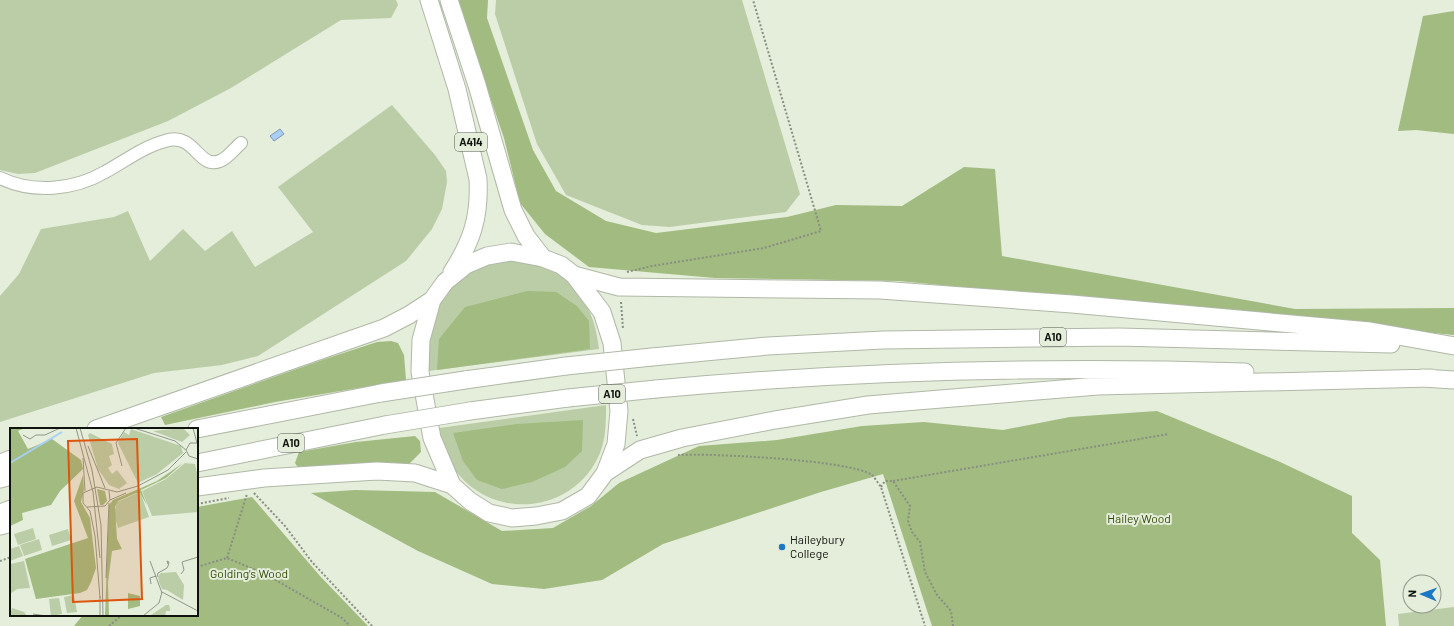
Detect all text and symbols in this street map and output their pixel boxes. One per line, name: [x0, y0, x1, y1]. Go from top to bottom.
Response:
road number: A414: [455, 133, 487, 151]
road number: A10: [1040, 328, 1066, 346]
road number: A10: [599, 385, 625, 403]
inset map: [10, 428, 198, 616]
road number: A10: [278, 434, 304, 452]
park label: Hailey Wood: [1107, 511, 1171, 525]
place label: Haileybury College: [790, 532, 845, 560]
marker: Haileybury College: [777, 542, 787, 552]
park label: Golding's Wood: [210, 566, 288, 580]
north arrow: [1402, 574, 1442, 614]
text: N: [1405, 590, 1418, 598]

